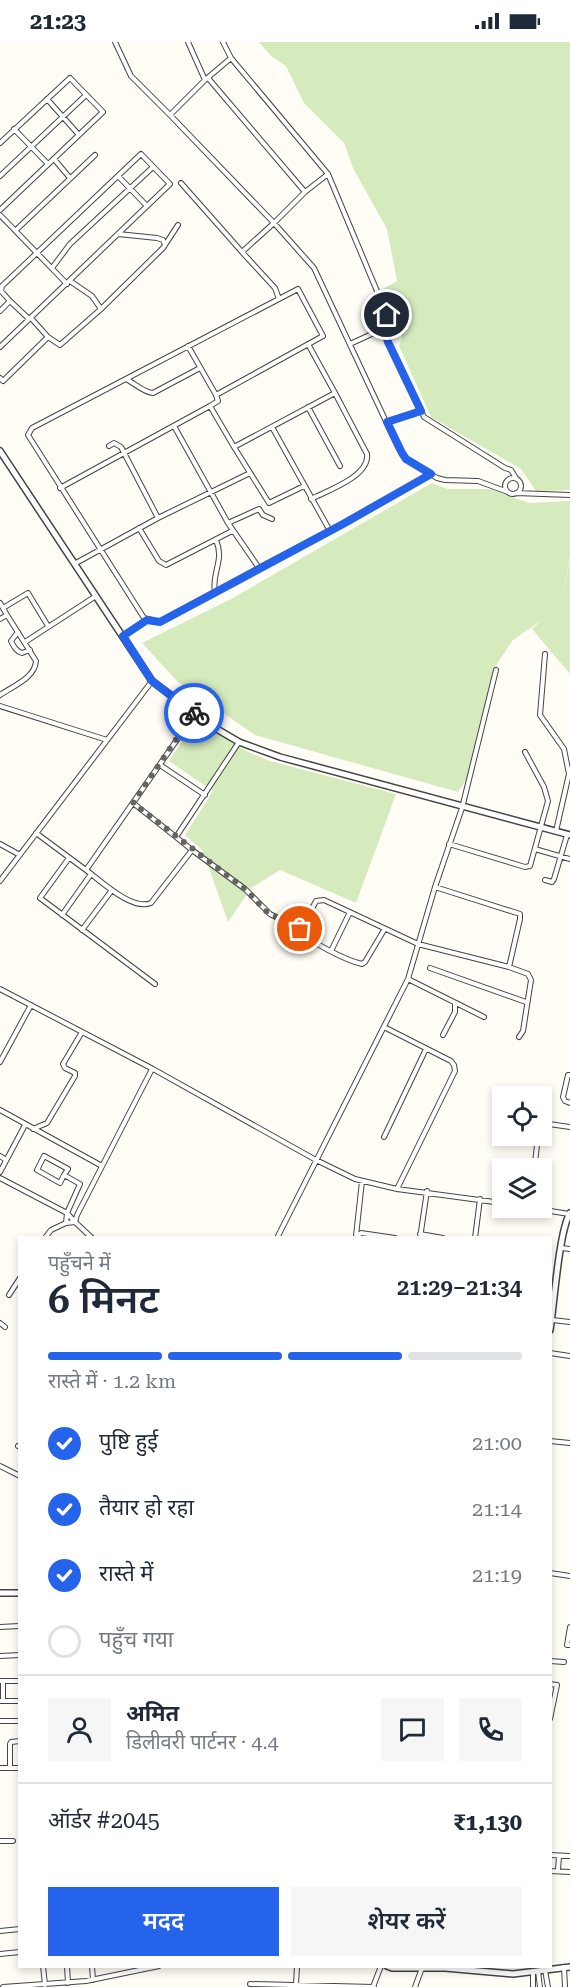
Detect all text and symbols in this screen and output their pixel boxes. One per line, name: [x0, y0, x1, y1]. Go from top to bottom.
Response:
text: 21:23: [30, 9, 86, 34]
pin: [361, 289, 412, 340]
icon: home: [370, 298, 403, 331]
courier: [164, 683, 224, 743]
icon: bike: [178, 697, 211, 730]
pin: [274, 903, 325, 954]
icon: bag: [283, 912, 316, 945]
map controls: [492, 1086, 552, 1218]
button: locate: [492, 1086, 552, 1146]
button: layers: [492, 1158, 552, 1218]
text: पहुँचने में: [48, 1251, 111, 1275]
text: 21:29–21:34: [397, 1275, 522, 1300]
text: 6 मिनट: [48, 1277, 159, 1323]
text: रास्ते में · 1.2 km: [48, 1369, 176, 1393]
icon: check: [48, 1427, 81, 1460]
text: पुष्टि हुई: [99, 1429, 158, 1454]
text: 21:00: [472, 1431, 522, 1455]
icon: check: [48, 1493, 81, 1526]
text: तैयार हो रहा: [99, 1495, 194, 1520]
text: 21:14: [472, 1497, 522, 1521]
icon: check: [48, 1559, 81, 1592]
text: रास्ते में: [99, 1561, 154, 1586]
text: 21:19: [472, 1563, 522, 1587]
text: पहुँच गया: [99, 1627, 174, 1652]
button: person: [48, 1698, 111, 1761]
button: chat: [381, 1698, 444, 1761]
button: phone: [459, 1698, 522, 1761]
text: अमित: [126, 1701, 179, 1726]
text: डिलीवरी पार्टनर · 4.4: [126, 1730, 279, 1754]
text: ऑर्डर #2045: [48, 1808, 160, 1833]
text: ₹1,130: [453, 1810, 522, 1835]
button: मदद: [48, 1887, 279, 1956]
button: शेयर करें: [291, 1887, 522, 1956]

